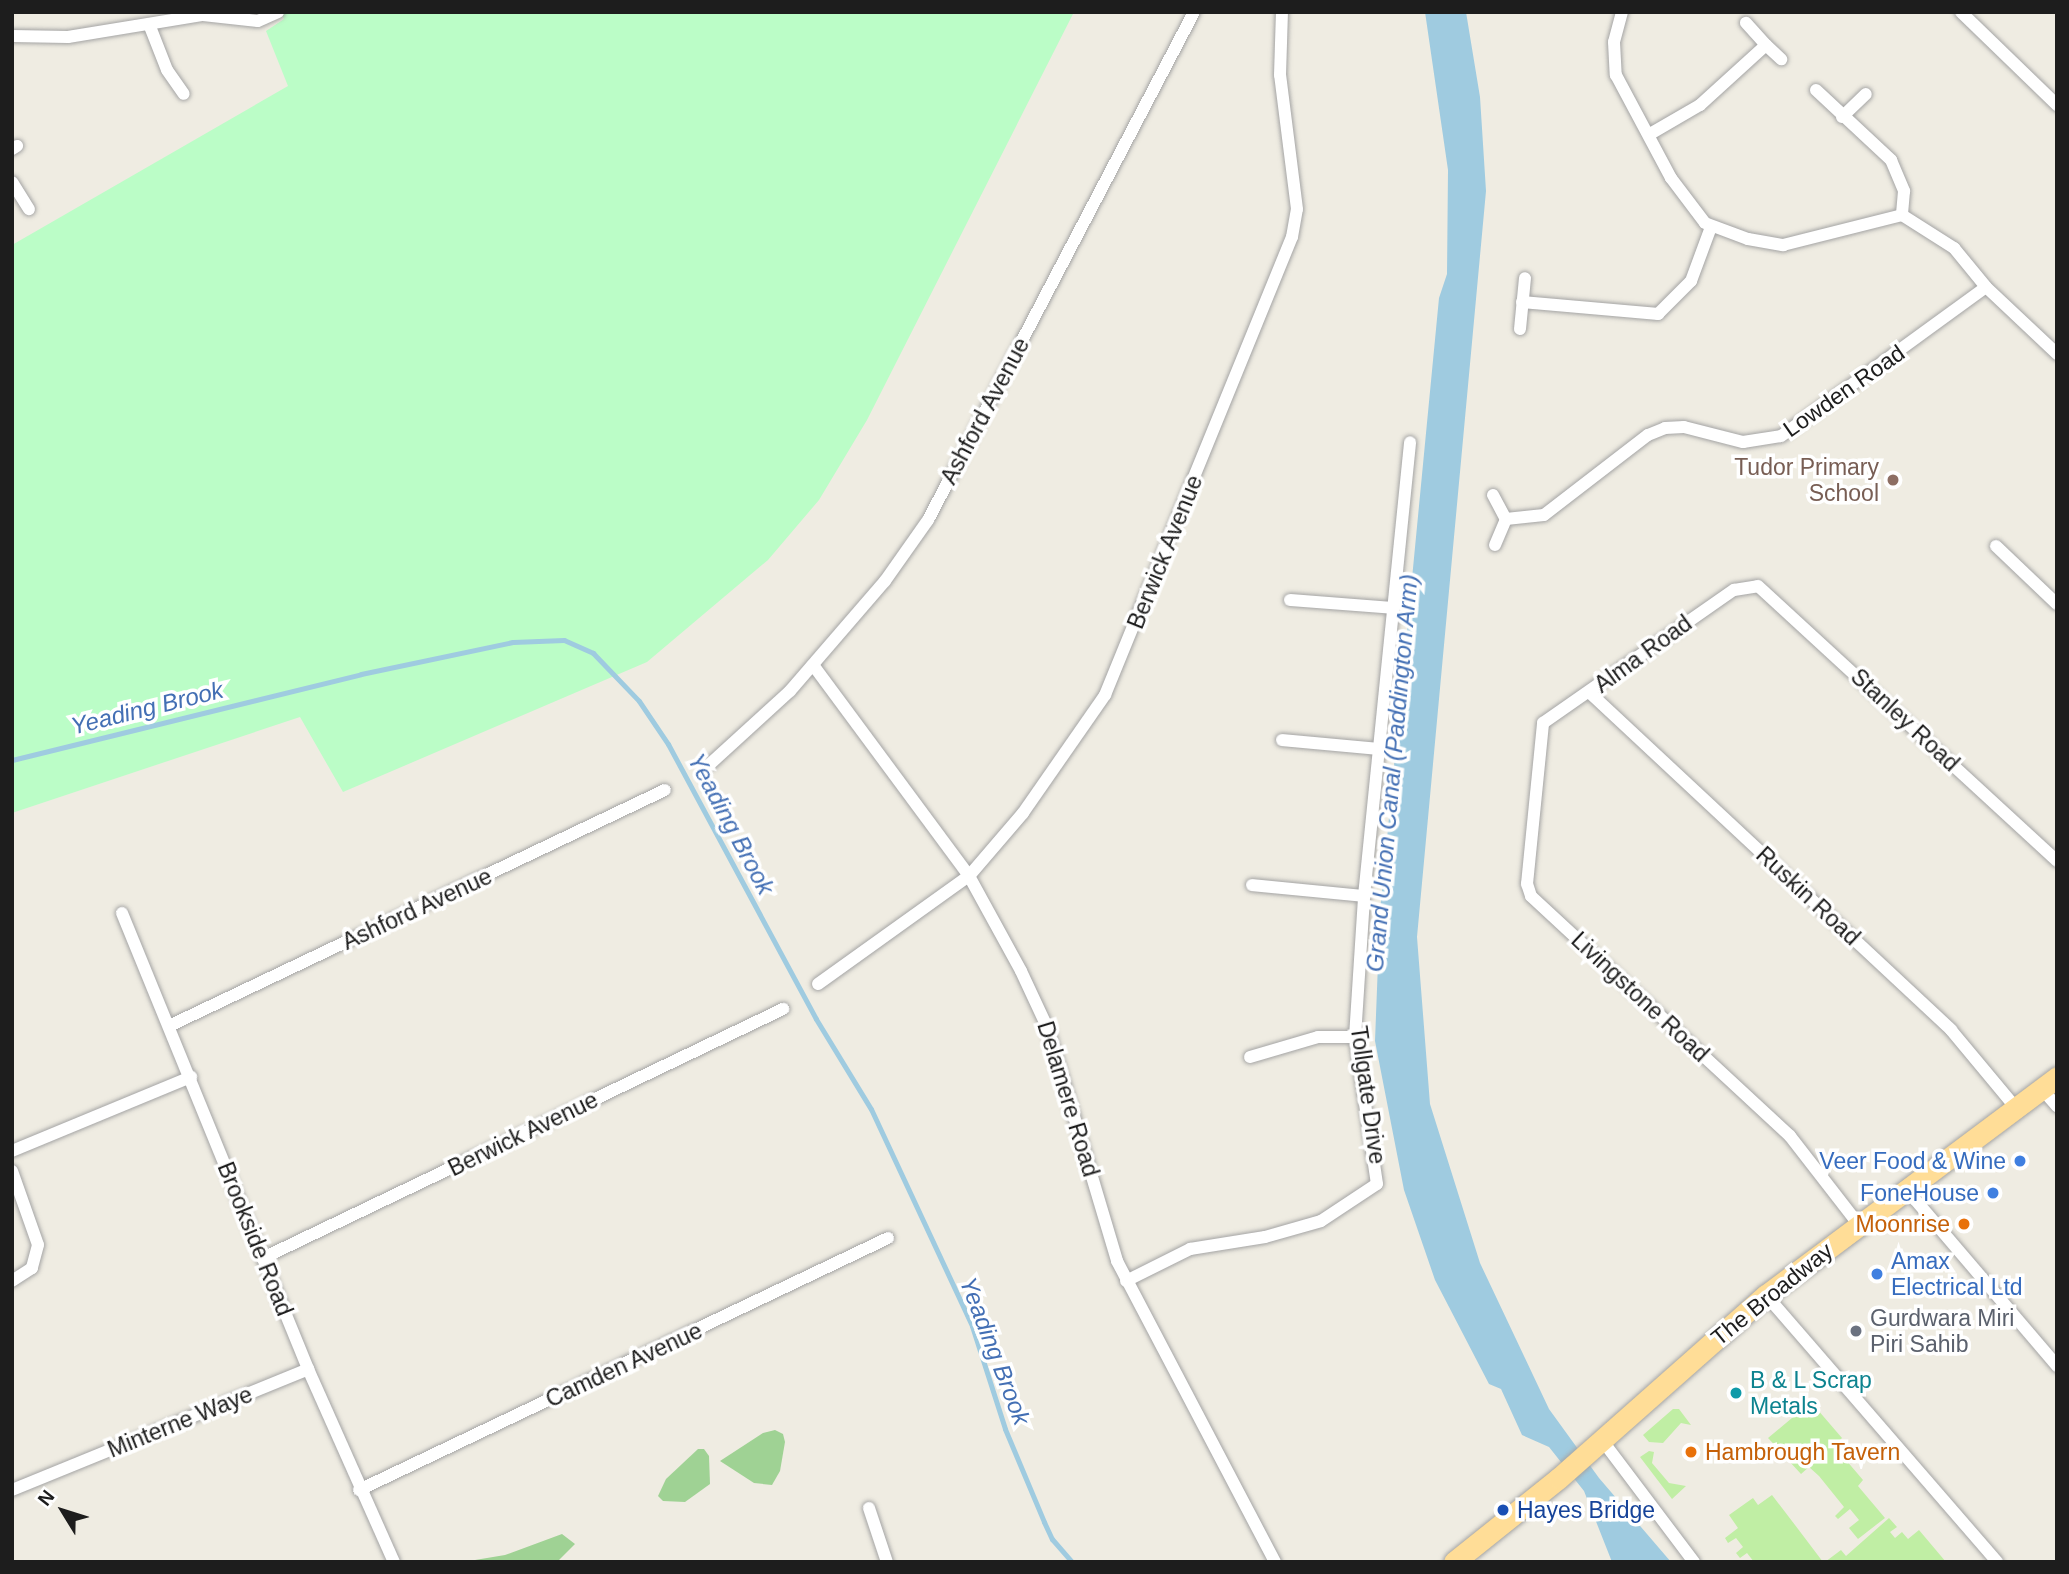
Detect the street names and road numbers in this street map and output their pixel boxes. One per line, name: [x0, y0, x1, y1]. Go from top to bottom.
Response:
street label: Ashford Avenue: [934, 332, 1036, 490]
street label: Lowden Road: [1778, 339, 1910, 443]
street label: Berwick Avenue: [1121, 471, 1209, 633]
street label: Alma Road: [1589, 609, 1697, 699]
street label: Stanley Road: [1845, 663, 1965, 777]
street label: Ruskin Road: [1750, 841, 1866, 951]
street label: Ashford Avenue: [337, 862, 497, 956]
street label: Livingstone Road: [1566, 926, 1714, 1068]
street label: Delamere Road: [1031, 1018, 1105, 1180]
street label: Tollgate Drive: [1345, 1024, 1391, 1166]
street label: Berwick Avenue: [443, 1086, 603, 1182]
street label: Brookside Road: [212, 1158, 298, 1320]
street label: The Broadway: [1706, 1237, 1838, 1351]
street label: Camden Avenue: [541, 1316, 707, 1414]
street label: Minterne Waye: [104, 1380, 256, 1464]

